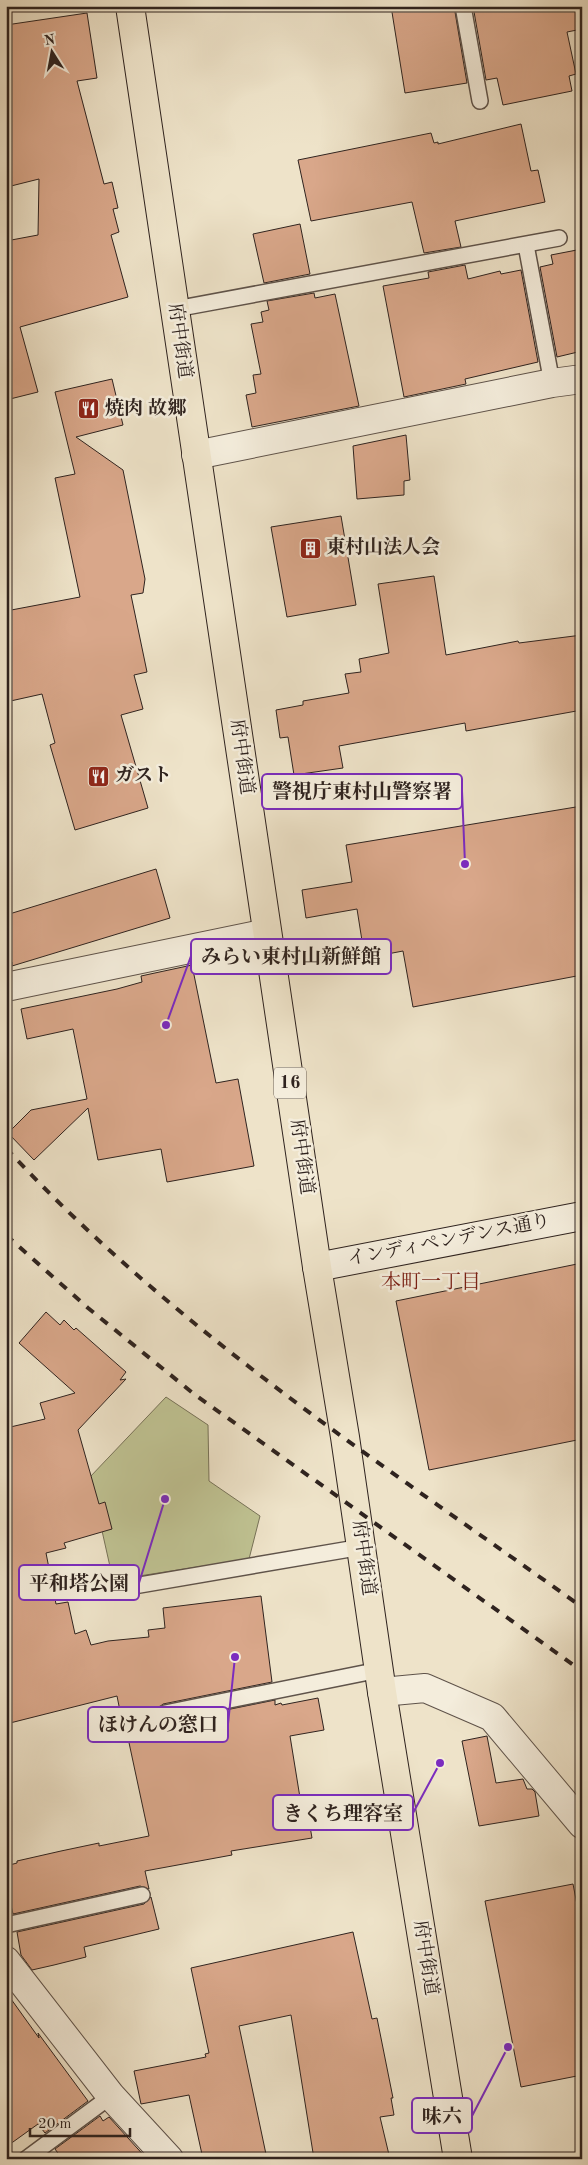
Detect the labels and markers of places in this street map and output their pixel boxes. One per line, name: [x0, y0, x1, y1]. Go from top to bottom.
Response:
restaurant icon: 焼肉 故郷: [77, 397, 101, 421]
place label: 焼肉 故郷: [105, 397, 187, 419]
building icon: 東村山法人会: [298, 536, 322, 560]
place label: 東村山法人会: [326, 536, 440, 558]
restaurant icon: ガスト: [87, 764, 111, 788]
place label: ガスト: [115, 765, 172, 786]
callout: 警視庁東村山警察署: [262, 774, 462, 809]
callout: みらい東村山新鮮館: [191, 939, 391, 974]
callout: 平和塔公園: [19, 1565, 139, 1600]
callout: ほけんの窓口: [88, 1707, 228, 1742]
callout: きくち理容室: [273, 1795, 413, 1830]
callout: 味六: [412, 2098, 472, 2133]

